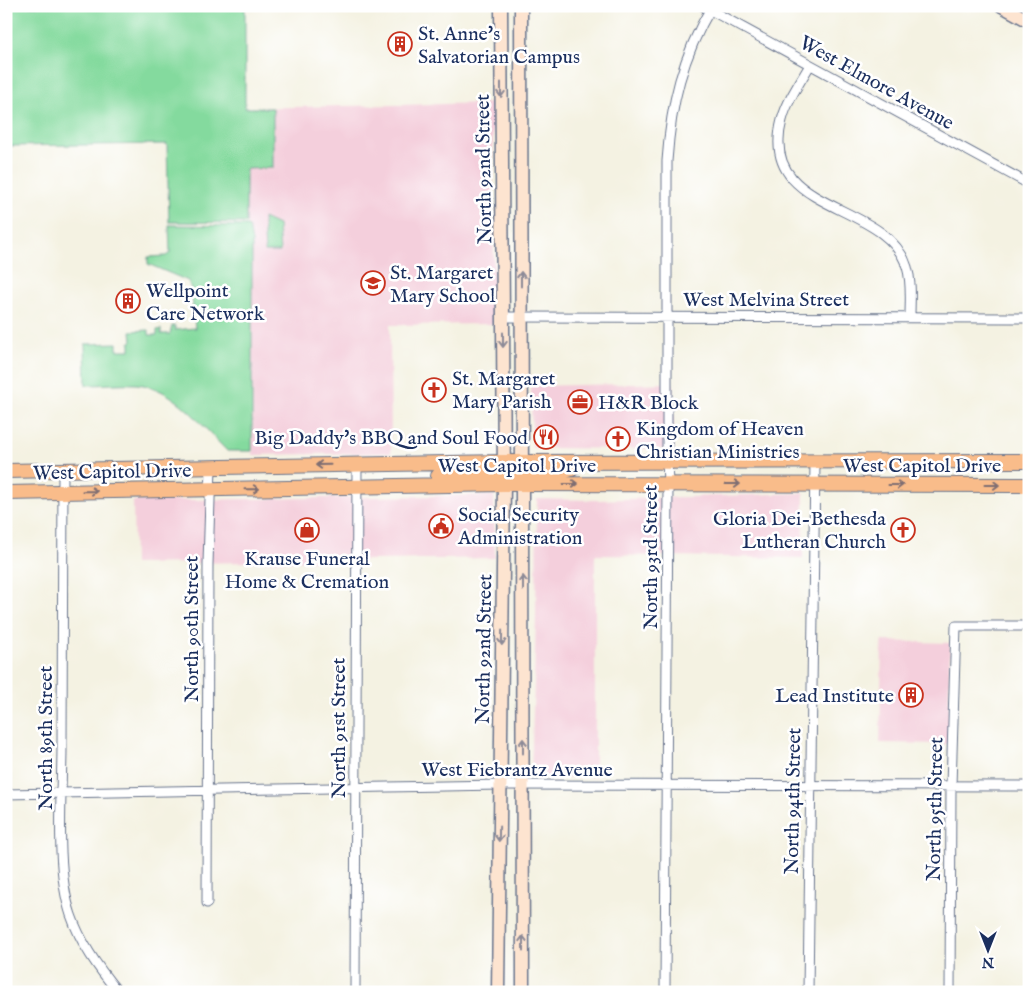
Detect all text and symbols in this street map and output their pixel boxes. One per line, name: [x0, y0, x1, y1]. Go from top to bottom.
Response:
place label: St. Anne's Salvatorian Campus: [418, 22, 580, 70]
street label: West Elmore Avenue: [795, 30, 958, 136]
building icon: St. Anne's Salvatorian Campus: [387, 31, 413, 57]
one-way arrow: [496, 82, 506, 98]
street label: North 92nd Street: [471, 94, 498, 244]
place label: St. Margaret Mary School: [390, 261, 496, 309]
school or university icon: St. Margaret Mary School: [360, 270, 386, 296]
one-way arrow: [516, 271, 526, 288]
place label: Wellpoint Care Network: [146, 279, 265, 327]
building icon: Wellpoint Care Network: [115, 288, 141, 314]
street label: West Melvina Street: [683, 288, 849, 313]
one-way arrow: [498, 332, 508, 348]
place label: St. Margaret Mary Parish: [452, 367, 556, 415]
church icon: St. Margaret Mary Parish: [421, 377, 447, 403]
office icon: H&R Block: [567, 389, 593, 415]
place label: H&R Block: [598, 391, 699, 416]
place label: Kingdom of Heaven Christian Ministries: [636, 417, 804, 465]
restaurant icon: Big Daddy's BBQ and Soul Food: [533, 424, 559, 450]
place label: Big Daddy's BBQ and Soul Food: [254, 426, 528, 451]
church icon: Kingdom of Heaven Christian Ministries: [605, 426, 631, 452]
street label: West Capitol Drive: [438, 454, 596, 479]
street label: West Capitol Drive: [843, 454, 1001, 479]
street label: West Capitol Drive: [33, 459, 191, 486]
one-way arrow: [316, 460, 332, 470]
one-way arrow: [562, 479, 579, 489]
one-way arrow: [725, 479, 741, 489]
one-way arrow: [888, 480, 904, 490]
one-way arrow: [984, 480, 1000, 490]
one-way arrow: [244, 484, 260, 493]
street label: North 93rd Street: [639, 484, 664, 629]
one-way arrow: [82, 487, 98, 496]
place label: Social Security Administration: [457, 503, 583, 551]
place label: Gloria Dei-Bethesda Lutheran Church: [713, 507, 886, 555]
public building icon: Social Security Administration: [428, 513, 454, 539]
shop icon: Krause Funeral Home & Cremation: [294, 517, 320, 543]
church icon: Gloria Dei-Bethesda Lutheran Church: [890, 517, 916, 543]
place label: Krause Funeral Home & Cremation: [225, 547, 389, 595]
street label: North 90th Street: [180, 555, 205, 702]
street label: North 92nd Street: [471, 574, 498, 724]
one-way arrow: [518, 575, 528, 592]
one-way arrow: [497, 630, 507, 646]
street label: North 91st Street: [327, 657, 352, 798]
street label: North 89th Street: [34, 665, 59, 810]
building icon: Lead Institute: [898, 682, 924, 708]
place label: Lead Institute: [775, 684, 894, 709]
street label: North 94th Street: [780, 727, 807, 875]
street label: North 95th Street: [922, 737, 949, 881]
one-way arrow: [518, 738, 528, 754]
street label: West Fiebrantz Avenue: [421, 758, 613, 783]
one-way arrow: [494, 826, 504, 842]
north arrow: [962, 926, 1012, 976]
one-way arrow: [518, 935, 528, 952]
text: N: [982, 953, 995, 971]

